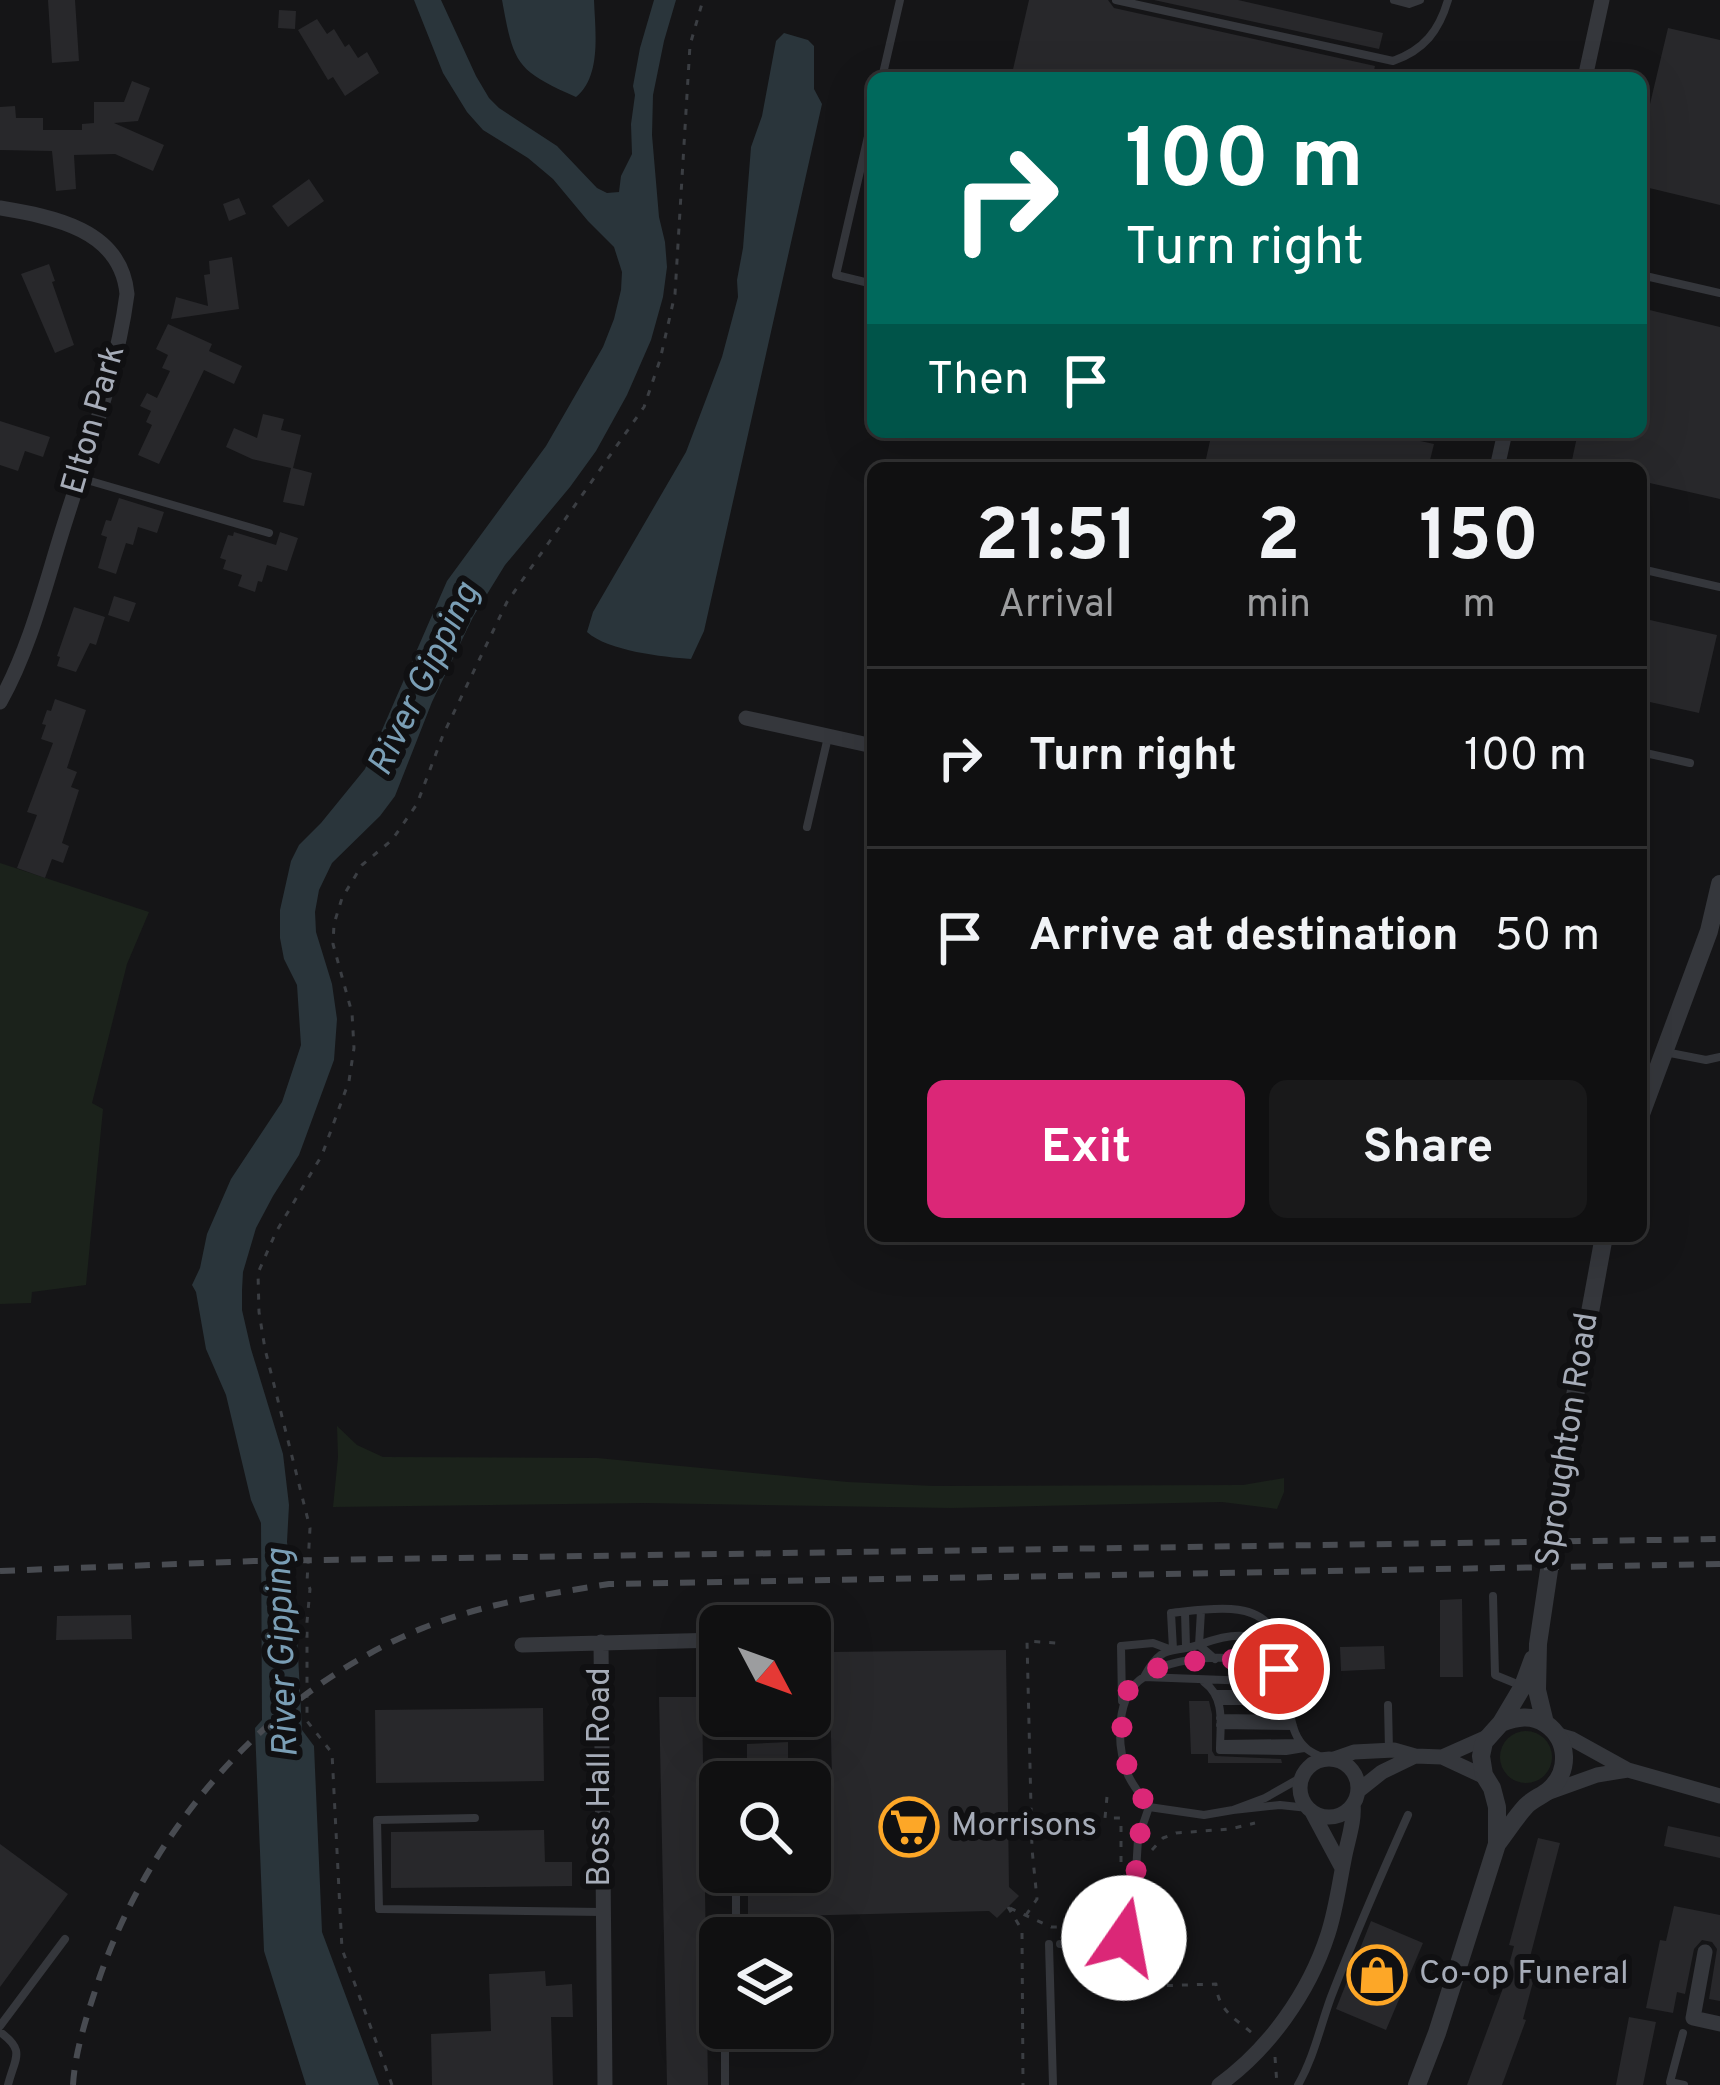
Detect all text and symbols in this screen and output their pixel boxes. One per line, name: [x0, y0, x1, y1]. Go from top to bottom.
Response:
text: 100 m: [1125, 111, 1364, 217]
icon: right: [927, 120, 1083, 276]
text: Turn right: [1125, 215, 1364, 284]
street label: Elton Park: [54, 341, 136, 499]
icon: arrive: [1053, 348, 1119, 414]
text: Then: [927, 353, 1029, 410]
text: 21:51: [975, 494, 1138, 586]
text: 2: [1257, 494, 1301, 586]
text: 150: [1419, 494, 1539, 586]
water label: River Gipping: [358, 575, 492, 784]
text: Arrival: [998, 582, 1115, 631]
text: min: [1246, 582, 1311, 631]
text: m: [1462, 582, 1496, 631]
icon: right: [927, 725, 993, 791]
text: Turn right: [1029, 729, 1237, 786]
text: 100 m: [1464, 729, 1587, 786]
icon: arrive: [927, 905, 993, 971]
text: Arrive at destination: [1029, 909, 1459, 966]
text: 50 m: [1495, 909, 1600, 966]
button: Exit: [927, 1080, 1245, 1218]
button: Share: [1269, 1080, 1587, 1218]
street label: Sproughton Road: [1528, 1310, 1610, 1570]
water label: River Gipping: [257, 1547, 311, 1759]
north arrow: [699, 1605, 831, 1737]
map controls: [699, 1605, 831, 2049]
pin: [1228, 1618, 1330, 1720]
icon: arrive: [1246, 1636, 1312, 1702]
street label: Boss Hall Road: [580, 1667, 622, 1887]
button: search: [699, 1761, 831, 1893]
supermarket icon: Morrisons: [878, 1796, 940, 1858]
place label: Morrisons: [951, 1806, 1097, 1848]
position arrow: [1061, 1875, 1187, 2001]
button: layers: [699, 1917, 831, 2049]
shop icon: Co-op Funeral: [1346, 1944, 1408, 2006]
place label: Co-op Funeral: [1419, 1954, 1629, 1996]

